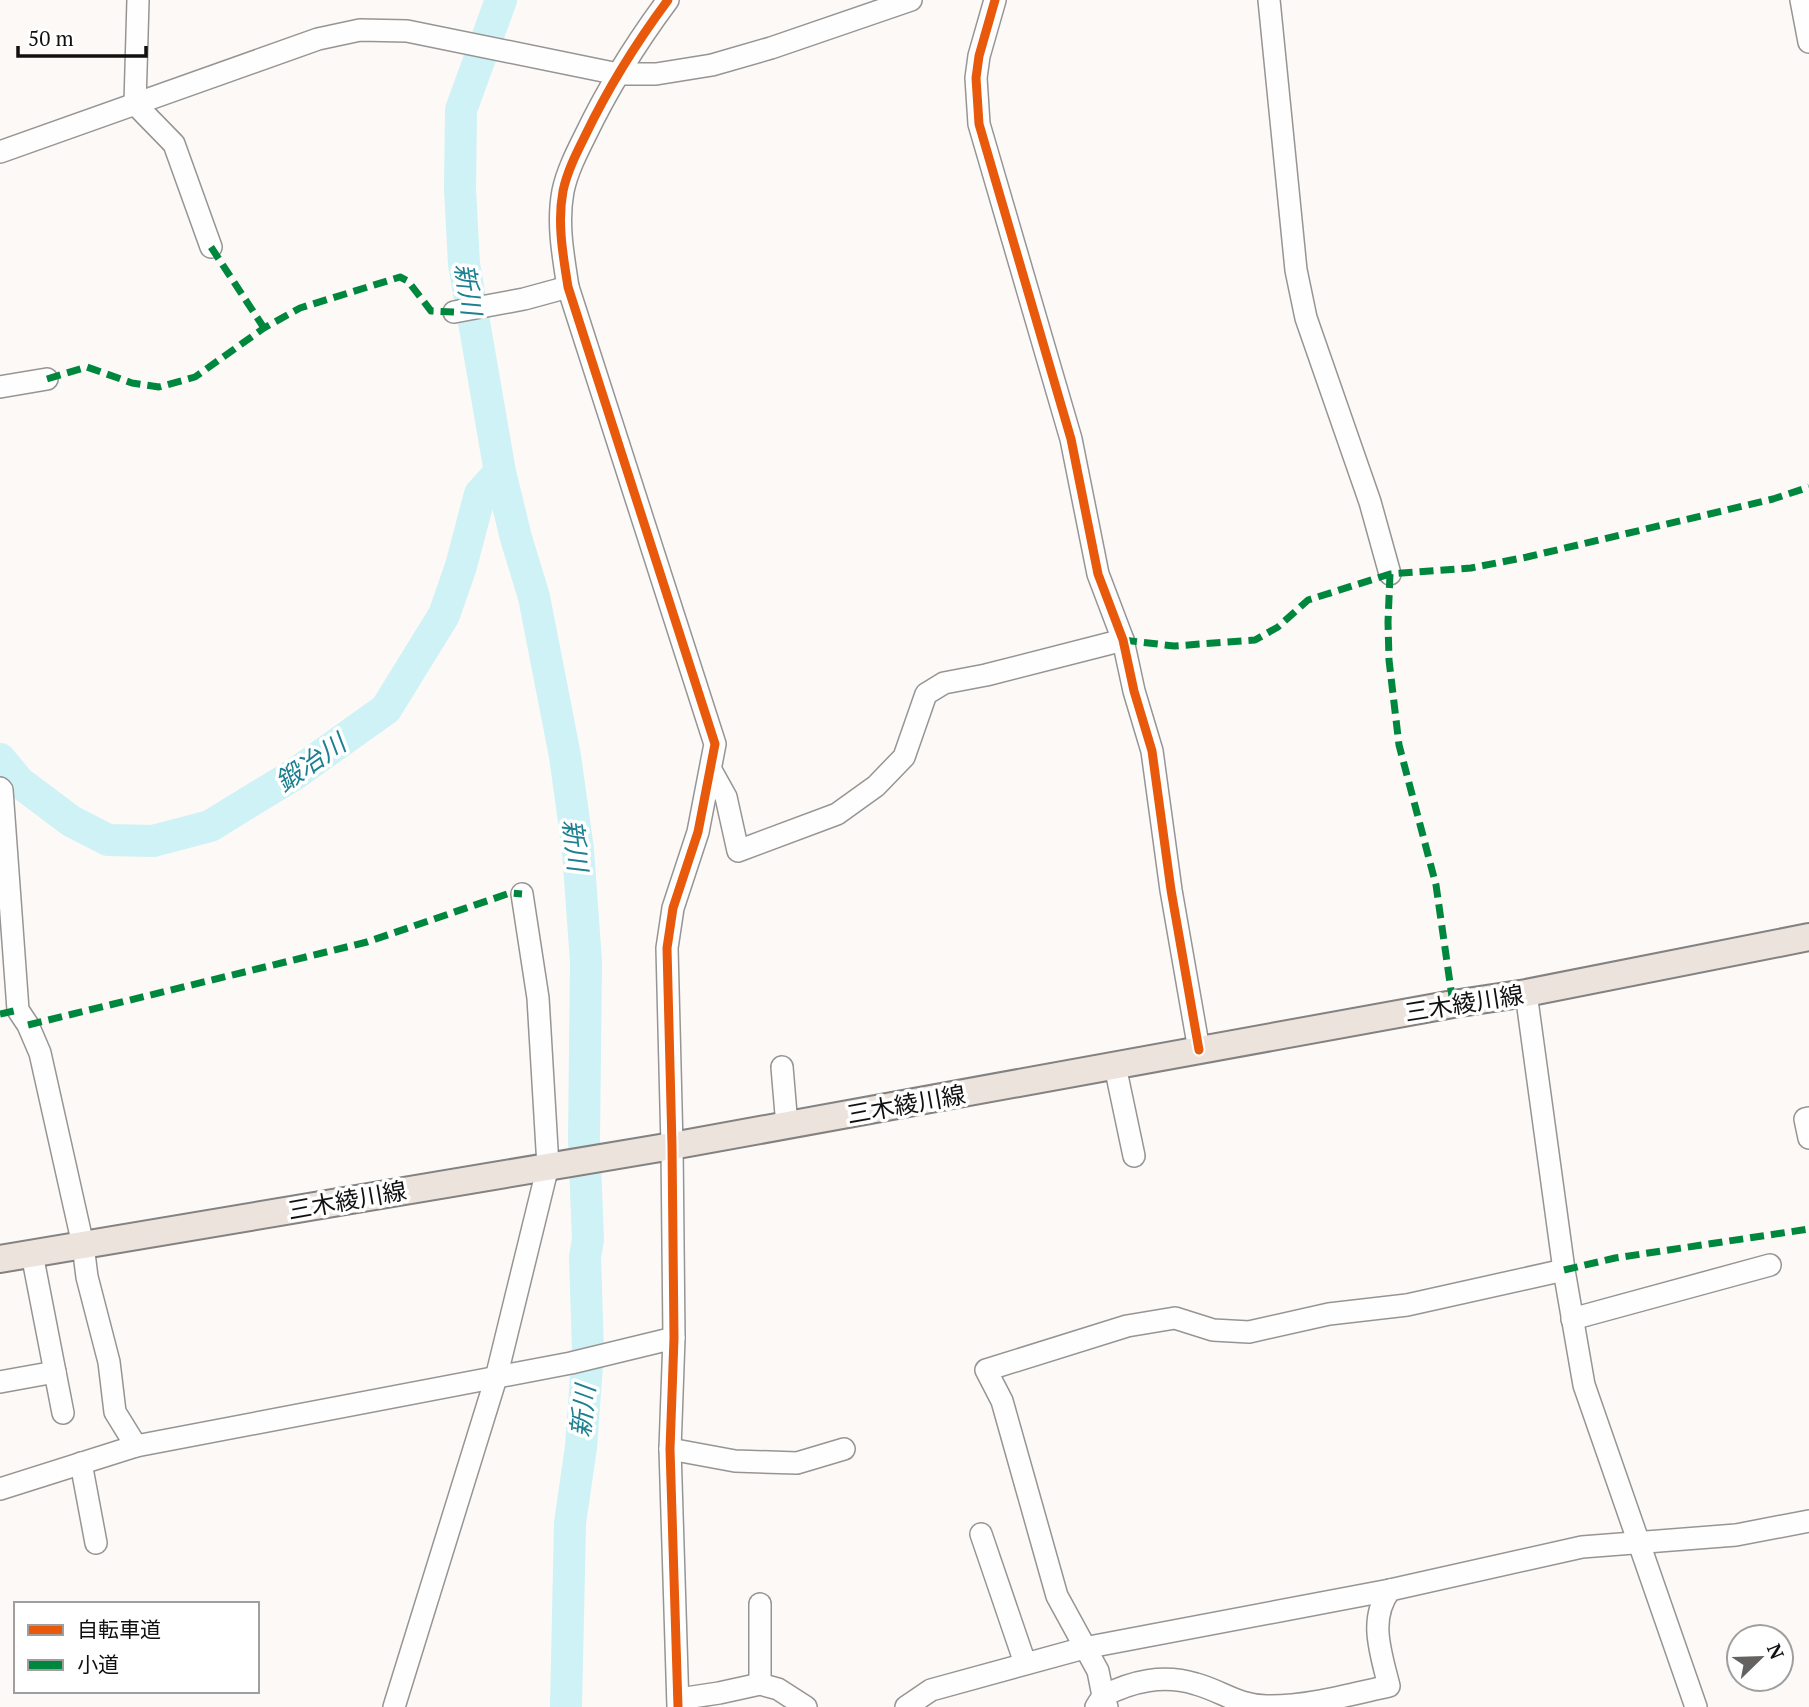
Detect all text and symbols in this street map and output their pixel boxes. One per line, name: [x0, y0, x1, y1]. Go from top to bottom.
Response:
scale bar: [18, 14, 145, 58]
text: 50 m: [28, 24, 74, 52]
water label: 新川: [448, 261, 490, 320]
water label: 鍛冶川: [268, 724, 354, 798]
water label: 新川: [556, 817, 596, 876]
street label: 三木綾川線: [1402, 978, 1526, 1028]
street label: 三木綾川線: [844, 1078, 968, 1130]
street label: 三木綾川線: [285, 1174, 409, 1226]
water label: 新川: [562, 1380, 602, 1439]
legend: [14, 1602, 259, 1693]
text: 自転車道: [77, 1615, 161, 1643]
north arrow: [1725, 1623, 1795, 1693]
text: N: [1762, 1640, 1791, 1663]
text: 小道: [77, 1650, 119, 1678]

